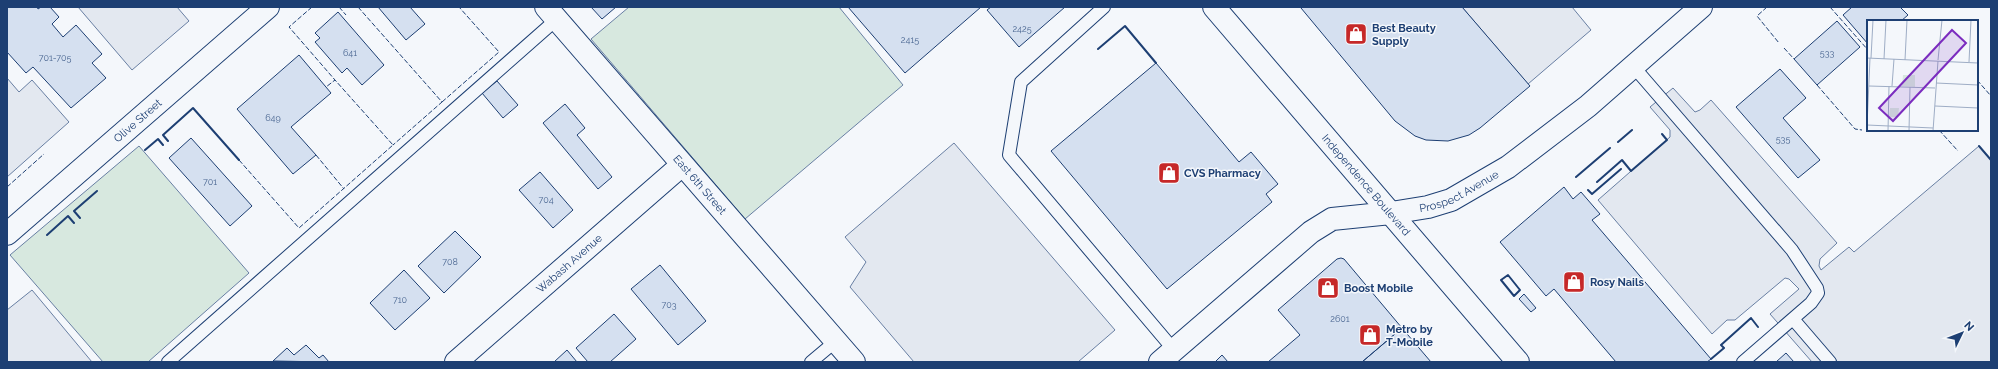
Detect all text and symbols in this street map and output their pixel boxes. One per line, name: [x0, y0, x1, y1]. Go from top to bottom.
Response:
inset map: [1867, 20, 1978, 131]
shop icon: Best Beauty Supply: [1343, 21, 1369, 47]
place label: Best Beauty Supply: [1372, 22, 1436, 48]
house number: 2425: [1012, 24, 1032, 34]
house number: 2415: [901, 35, 919, 45]
house number: 641: [343, 48, 357, 58]
house number: 533: [1820, 48, 1834, 58]
house number: 701-705: [39, 53, 71, 63]
street label: Olive Street: [111, 96, 165, 145]
house number: 649: [265, 113, 281, 123]
street label: Independence Boulevard: [1319, 132, 1413, 238]
house number: 535: [1776, 134, 1790, 144]
street label: East 6th Street: [670, 152, 729, 217]
shop icon: CVS Pharmacy: [1156, 160, 1182, 186]
place label: CVS Pharmacy: [1184, 167, 1261, 180]
street label: Prospect Avenue: [1418, 168, 1501, 215]
house number: 701: [203, 177, 217, 187]
house number: 704: [538, 195, 554, 205]
street label: Wabash Avenue: [534, 231, 605, 296]
house number: 708: [442, 257, 458, 267]
shop icon: Rosy Nails: [1561, 269, 1587, 295]
shop icon: Boost Mobile: [1315, 275, 1341, 301]
place label: Rosy Nails: [1590, 276, 1644, 289]
place label: Boost Mobile: [1344, 282, 1413, 295]
house number: 710: [393, 295, 408, 305]
house number: 703: [661, 300, 677, 310]
north arrow: [1942, 313, 1982, 353]
house number: 2601: [1330, 314, 1350, 324]
text: N: [1961, 319, 1977, 334]
shop icon: Metro by T-Mobile: [1357, 322, 1383, 348]
place label: Metro by T-Mobile: [1386, 323, 1433, 349]

